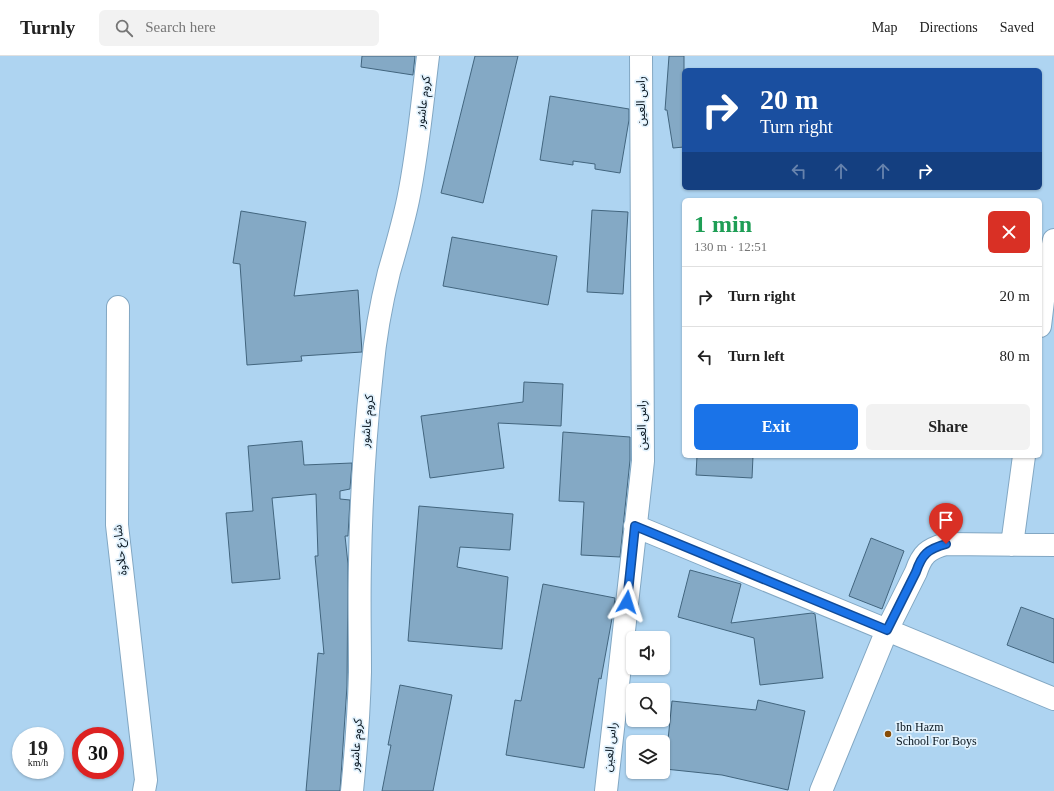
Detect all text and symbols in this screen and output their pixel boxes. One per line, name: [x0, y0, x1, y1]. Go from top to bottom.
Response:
search box: [99, 10, 379, 46]
text: Turnly: [20, 17, 75, 38]
icon: search: [113, 17, 135, 39]
text: Search here: [145, 19, 216, 35]
text: Map: [872, 20, 897, 35]
text: Directions: [919, 20, 978, 35]
text: Saved: [1000, 20, 1034, 35]
street label: كروم عاشور: [413, 74, 435, 130]
street label: راس العين: [634, 76, 648, 126]
icon: right: [694, 84, 746, 136]
text: 20 m: [760, 84, 818, 115]
text: Turn right: [760, 117, 833, 137]
icon: left: [788, 160, 810, 182]
icon: ahead: [830, 160, 852, 182]
icon: ahead: [872, 160, 894, 182]
icon: right: [914, 160, 936, 182]
text: 1 min: [694, 211, 752, 237]
button: close: [988, 211, 1030, 253]
text: 130 m · 12:51: [694, 239, 767, 254]
icon: right: [694, 286, 716, 308]
text: Turn right: [728, 288, 795, 304]
text: 20 m: [1000, 288, 1030, 304]
icon: left: [694, 346, 716, 368]
text: Turn left: [728, 348, 785, 364]
text: 80 m: [1000, 348, 1030, 364]
street label: كروم عاشور: [358, 393, 378, 449]
street label: راس العين: [635, 400, 649, 450]
button: Exit: [694, 404, 858, 450]
button: Share: [866, 404, 1030, 450]
pin: [929, 503, 963, 544]
icon: arrive: [935, 509, 957, 531]
street label: شارع حلاوة: [110, 524, 132, 576]
position arrow: [606, 581, 648, 623]
map controls: [626, 631, 670, 779]
button: sound: [626, 631, 670, 675]
button: search: [626, 683, 670, 727]
street label: كروم عاشور: [347, 717, 367, 773]
place label: Ibn Hazm School For Boys: [896, 720, 977, 748]
street label: راس العين: [600, 721, 620, 773]
speed limit sign: 30: [72, 727, 124, 779]
marker: Ibn Hazm School For Boys: [883, 729, 893, 739]
button: layers: [626, 735, 670, 779]
text: 19: [28, 737, 48, 759]
text: km/h: [28, 757, 48, 768]

